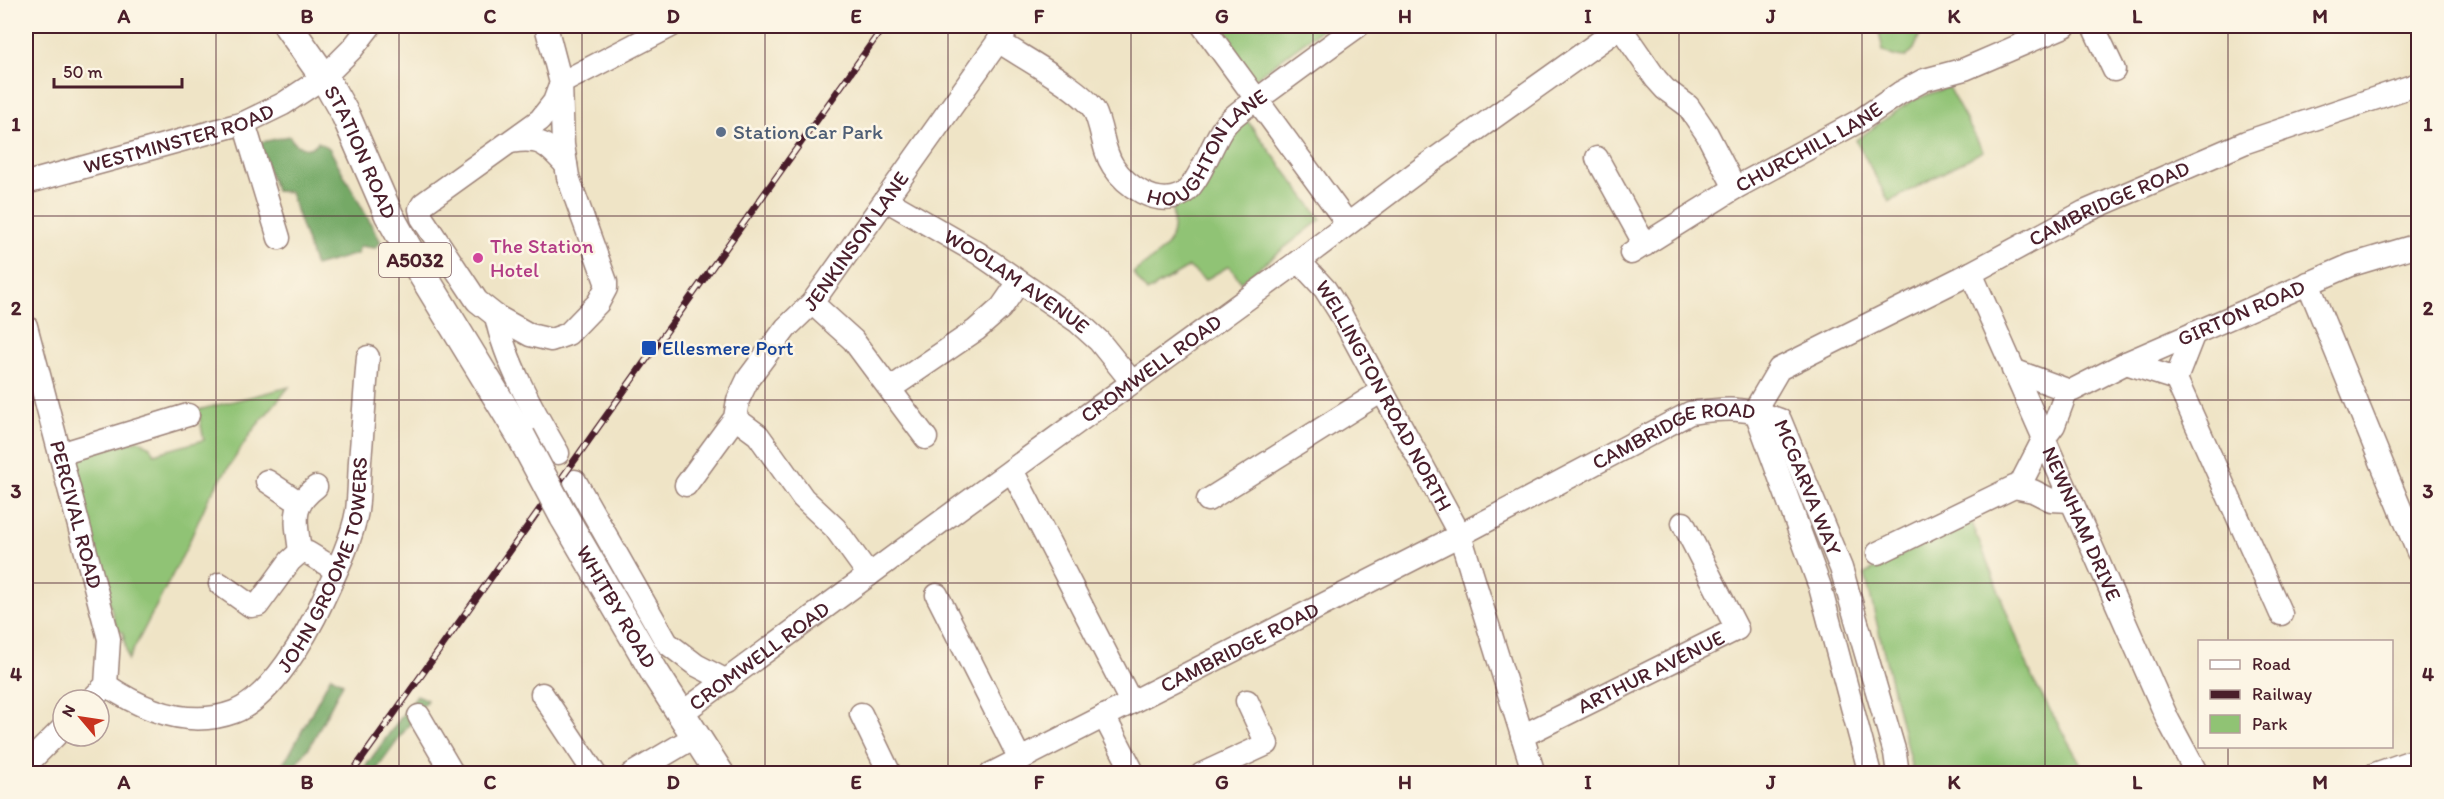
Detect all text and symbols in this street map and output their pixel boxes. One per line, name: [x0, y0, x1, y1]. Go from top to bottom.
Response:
text: A: [117, 4, 131, 28]
text: B: [301, 4, 314, 28]
text: C: [484, 4, 497, 28]
text: D: [666, 4, 680, 28]
text: E: [850, 4, 862, 28]
text: F: [1034, 4, 1045, 28]
text: G: [1215, 4, 1229, 28]
text: H: [1398, 4, 1412, 28]
text: I: [1584, 4, 1592, 28]
text: J: [1765, 4, 1776, 28]
text: K: [1948, 4, 1962, 28]
text: L: [2132, 4, 2143, 28]
text: M: [2312, 4, 2328, 28]
scale bar: [54, 51, 182, 89]
text: 50 m: [63, 61, 103, 83]
street label: STATION ROAD: [319, 81, 402, 223]
street label: HOUGHTON LANE: [1144, 83, 1272, 211]
street label: CHURCHILL LANE: [1731, 96, 1887, 197]
street label: WESTMINSTER ROAD: [80, 97, 278, 179]
text: 1: [11, 112, 21, 136]
text: 1: [2423, 112, 2433, 136]
place label: Station Car Park: [733, 119, 883, 144]
marker: Station Car Park: [714, 125, 728, 139]
street label: CAMBRIDGE ROAD: [2024, 155, 2193, 252]
street label: JENKINSON LANE: [798, 166, 914, 316]
street label: WOOLAM AVENUE: [940, 223, 1095, 339]
place label: The Station Hotel: [490, 233, 594, 282]
road number: A5032: [379, 243, 451, 277]
marker: The Station Hotel: [471, 251, 485, 265]
street label: GIRTON ROAD: [2173, 273, 2309, 351]
street label: WELLINGTON ROAD NORTH: [1311, 275, 1458, 515]
text: 2: [11, 296, 22, 320]
text: 2: [2423, 296, 2434, 320]
street label: CROMWELL ROAD: [1075, 309, 1226, 428]
place label: Ellesmere Port: [662, 335, 794, 360]
marker: Ellesmere Port: [640, 339, 658, 357]
street label: CAMBRIDGE ROAD: [1588, 396, 1757, 475]
street label: MCGARVA WAY: [1769, 415, 1847, 559]
street label: PERCIVAL ROAD: [45, 438, 108, 591]
street label: NEWNHAM DRIVE: [2037, 443, 2127, 605]
street label: JOHN GROOME TOWERS: [271, 456, 372, 677]
text: 3: [11, 479, 22, 503]
text: 3: [2423, 479, 2434, 503]
street label: WHITBY ROAD: [571, 541, 662, 673]
street label: CROMWELL ROAD: [684, 595, 834, 716]
street label: CAMBRIDGE ROAD: [1156, 596, 1323, 698]
street label: ARTHUR AVENUE: [1573, 624, 1728, 718]
legend: [2198, 640, 2393, 748]
text: Road: [2252, 653, 2291, 675]
text: 4: [10, 662, 22, 686]
text: 4: [2422, 662, 2434, 686]
text: Railway: [2252, 683, 2313, 705]
north arrow: [51, 688, 111, 748]
text: N: [57, 702, 79, 720]
text: Park: [2252, 713, 2287, 735]
text: A: [117, 770, 131, 794]
text: B: [301, 770, 314, 794]
text: C: [484, 770, 497, 794]
text: D: [666, 770, 680, 794]
text: E: [850, 770, 862, 794]
text: F: [1034, 770, 1045, 794]
text: G: [1215, 770, 1229, 794]
text: H: [1398, 770, 1412, 794]
text: I: [1584, 770, 1592, 794]
text: J: [1765, 770, 1776, 794]
text: K: [1948, 770, 1962, 794]
text: L: [2132, 770, 2143, 794]
text: M: [2312, 770, 2328, 794]

